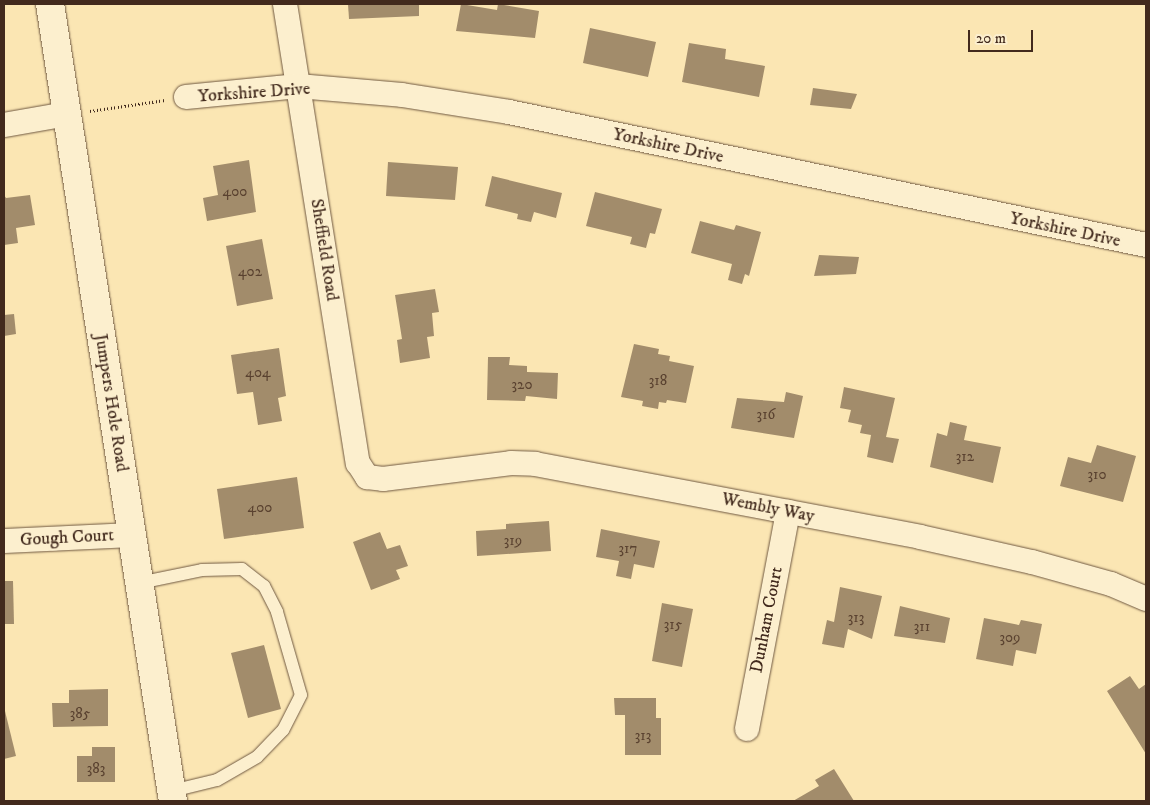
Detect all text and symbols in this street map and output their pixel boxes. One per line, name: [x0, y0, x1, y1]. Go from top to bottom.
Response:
scale bar: [970, 20, 1035, 52]
text: 20 m: [976, 29, 1006, 48]
street label: Yorkshire Drive: [197, 78, 311, 108]
street label: Yorkshire Drive: [611, 124, 725, 168]
house number: 400: [223, 183, 247, 201]
street label: Sheffield Road: [305, 197, 343, 303]
street label: Yorkshire Drive: [1008, 208, 1122, 252]
house number: 402: [238, 263, 262, 281]
street label: Jumpers Hole Road: [89, 332, 133, 474]
house number: 404: [245, 364, 271, 382]
house number: 318: [649, 372, 667, 390]
house number: 320: [511, 376, 533, 394]
house number: 316: [757, 406, 775, 424]
house number: 312: [956, 448, 974, 466]
house number: 310: [1087, 466, 1107, 484]
street label: Wembly Way: [720, 488, 816, 528]
house number: 400: [248, 499, 272, 517]
street label: Gough Court: [20, 525, 114, 551]
house number: 319: [504, 532, 522, 550]
house number: 317: [618, 540, 638, 558]
street label: Dunham Court: [746, 565, 788, 675]
house number: 313: [848, 609, 864, 627]
house number: 315: [664, 616, 682, 634]
house number: 311: [914, 618, 930, 636]
house number: 309: [999, 629, 1021, 647]
house number: 385: [70, 705, 90, 723]
house number: 313: [635, 727, 651, 745]
house number: 383: [87, 760, 105, 778]

